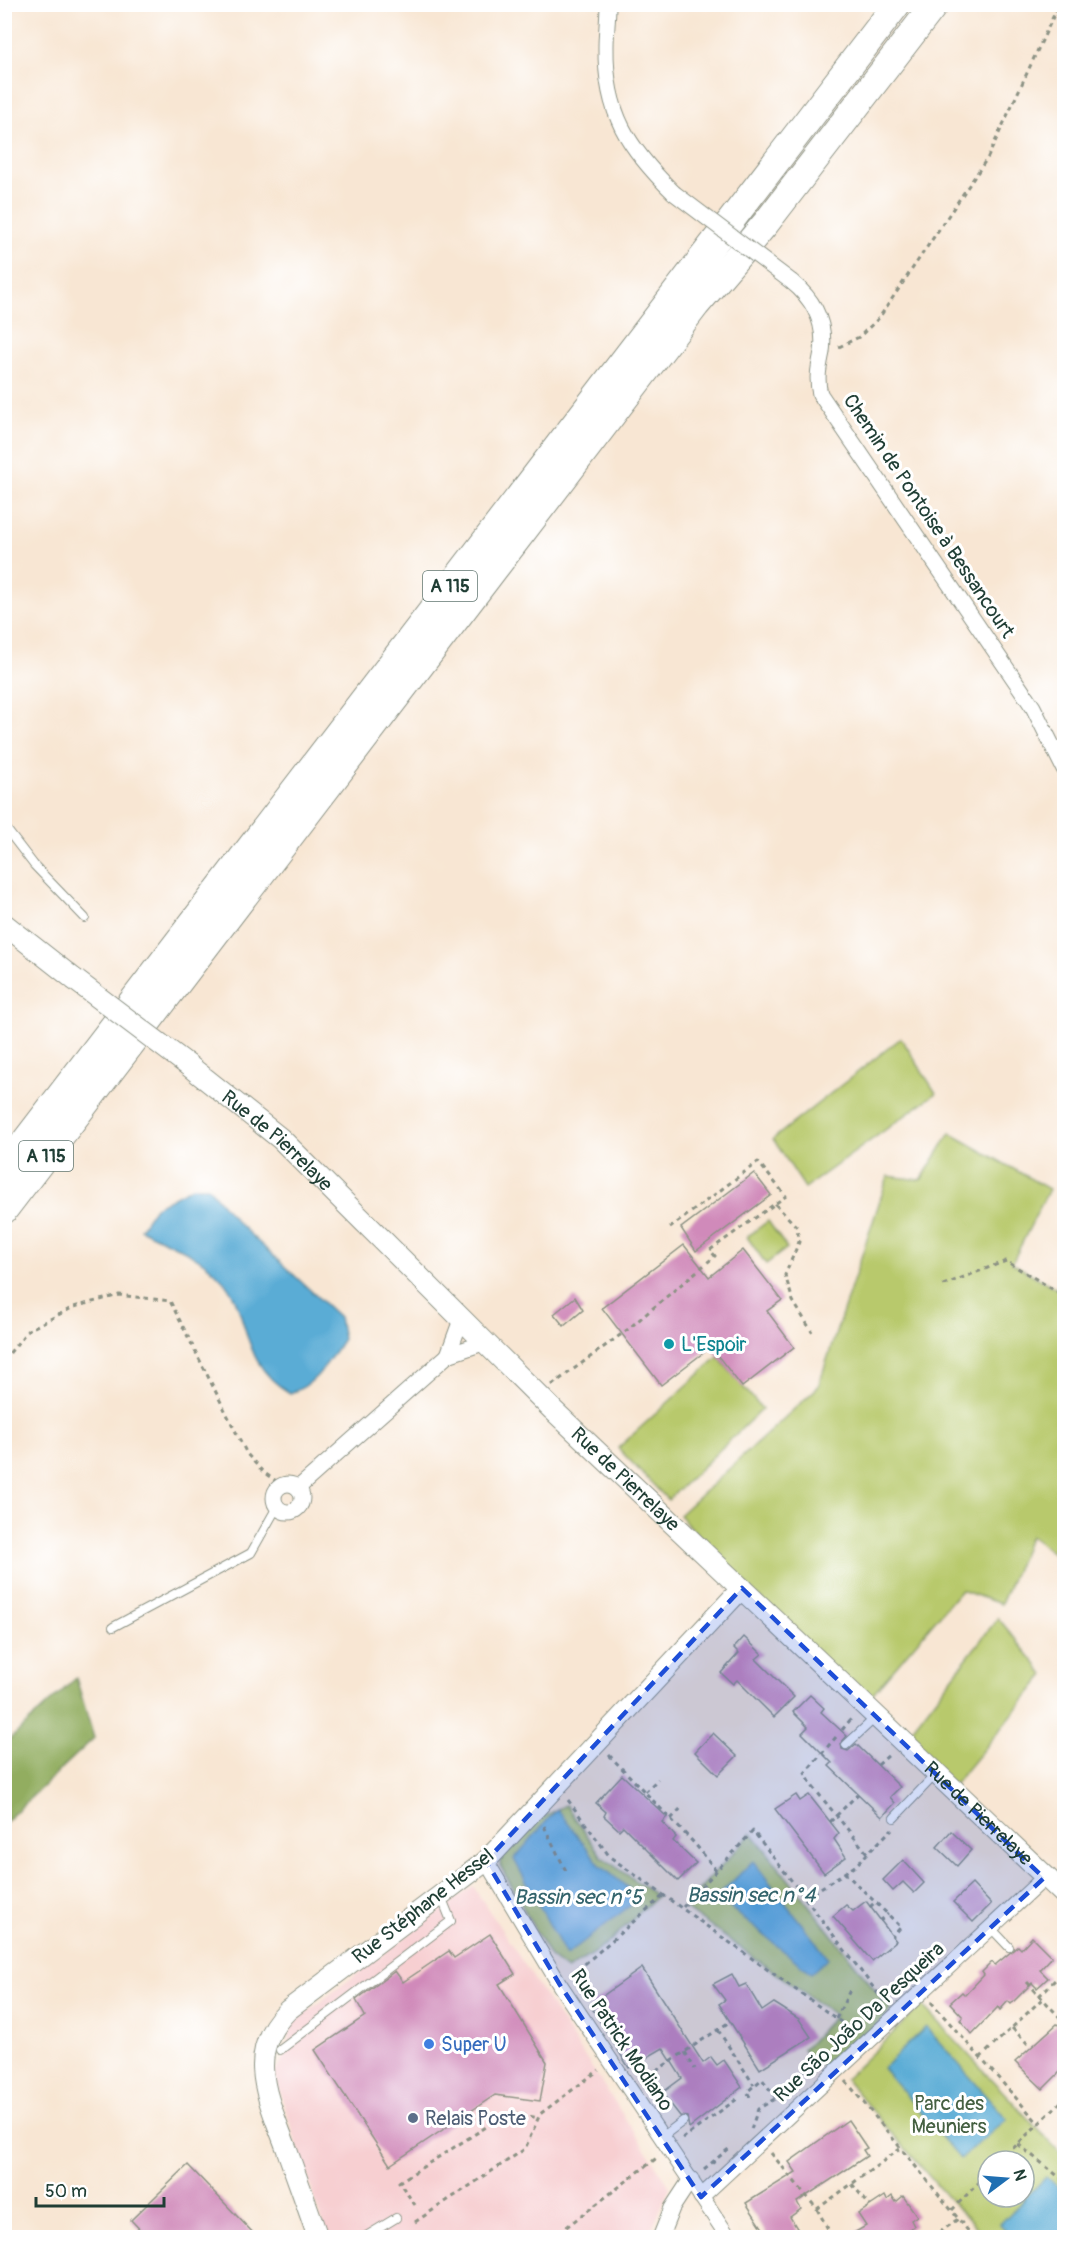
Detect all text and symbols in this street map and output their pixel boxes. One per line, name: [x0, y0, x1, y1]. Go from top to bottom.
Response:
street label: Chemin de Pontoise à Bessancourt: [838, 389, 1021, 644]
road number: A 115: [423, 571, 477, 601]
street label: Rue de Pierrelaye: [217, 1084, 338, 1196]
road number: A 115: [19, 1141, 73, 1171]
place label: L'Espoir: [681, 1332, 746, 1357]
marker: L'Espoir: [662, 1337, 676, 1351]
street label: Rue de Pierrelaye: [566, 1421, 685, 1536]
street label: Rue de Pierrelaye: [919, 1756, 1038, 1871]
street label: Rue Stéphane Hessel: [347, 1843, 499, 1969]
water label: Bassin sec n°4: [687, 1882, 816, 1909]
water label: Bassin sec n°5: [514, 1884, 645, 1911]
street label: Rue São João Da Pesqueira: [769, 1937, 949, 2107]
street label: Rue Patrick Modiano: [565, 1964, 679, 2116]
place label: Super U: [441, 2032, 507, 2057]
marker: Super U: [422, 2037, 436, 2051]
park label: Parc des Meuniers: [911, 2091, 987, 2139]
place label: Relais Poste: [425, 2106, 526, 2131]
marker: Relais Poste: [406, 2111, 420, 2125]
north arrow: [976, 2149, 1036, 2209]
text: N: [1008, 2167, 1031, 2183]
scale bar: [36, 2170, 164, 2208]
text: 50 m: [45, 2180, 87, 2203]

